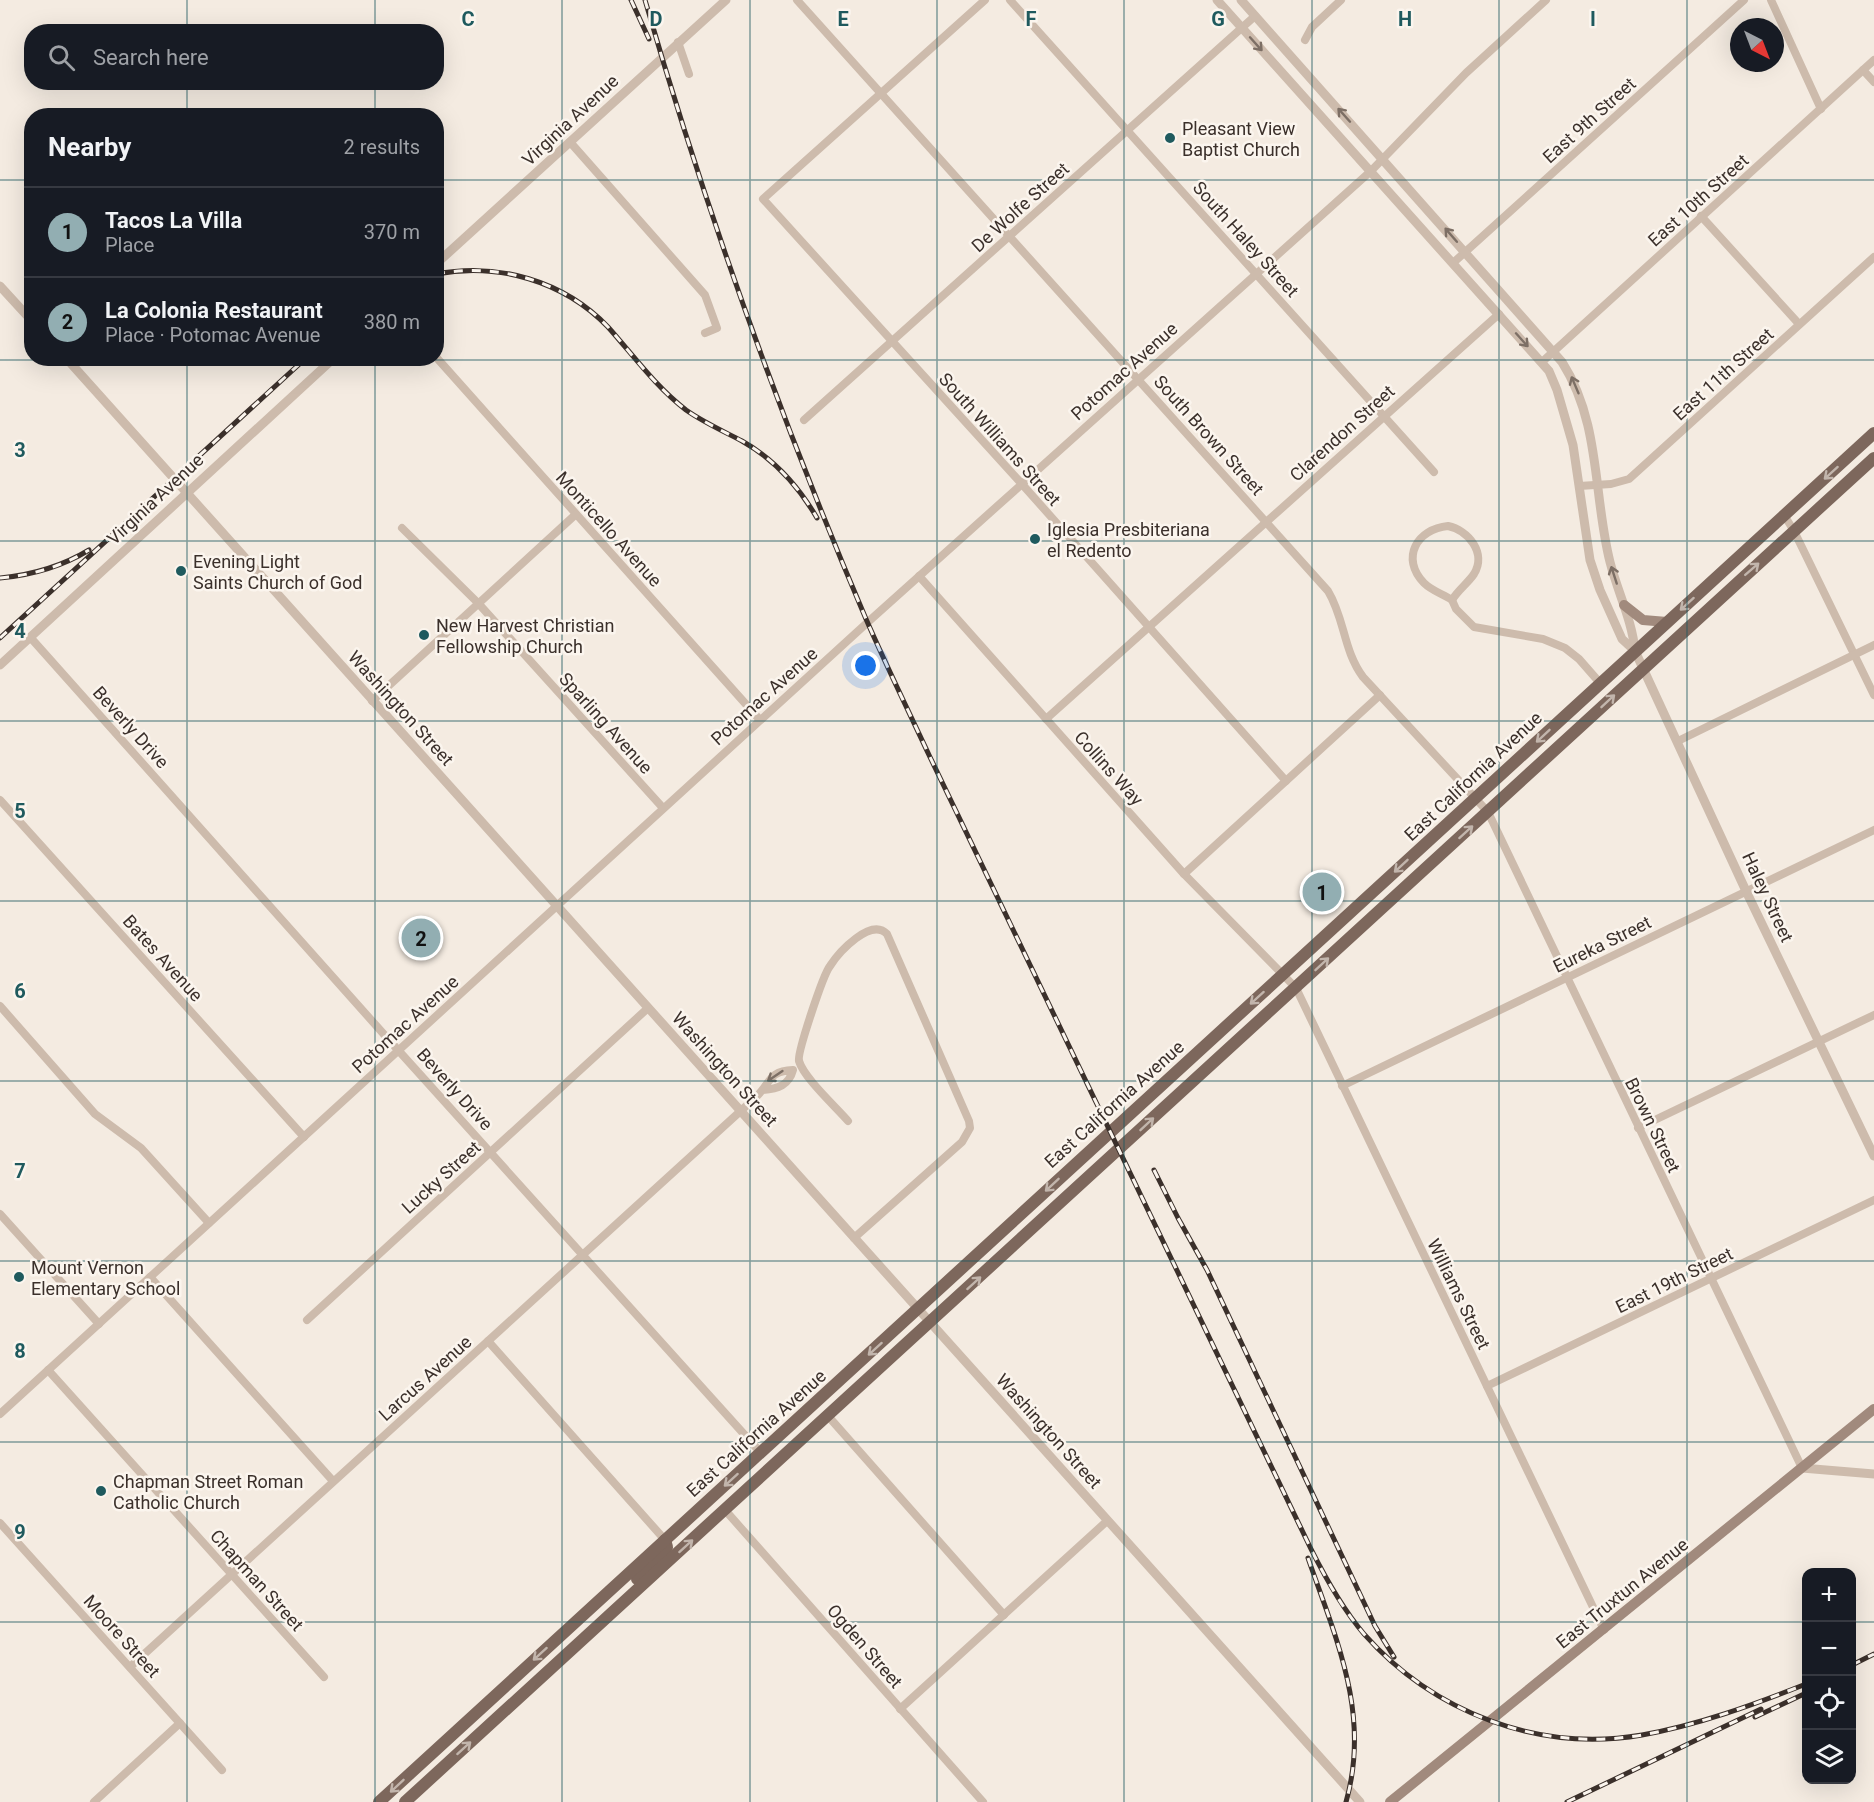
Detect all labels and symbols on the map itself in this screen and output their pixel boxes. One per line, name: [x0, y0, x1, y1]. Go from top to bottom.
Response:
text: C: [461, 7, 475, 31]
text: D: [650, 7, 663, 31]
text: E: [837, 7, 849, 31]
text: F: [1026, 7, 1037, 31]
text: G: [1211, 7, 1225, 31]
text: H: [1398, 7, 1412, 31]
text: I: [1590, 7, 1596, 31]
north arrow: [1730, 18, 1784, 72]
one-way arrow: [1249, 36, 1263, 51]
street label: Virginia Avenue: [518, 70, 622, 170]
street label: East 9th Street: [1538, 73, 1640, 167]
one-way arrow: [1337, 108, 1351, 123]
place label: Pleasant View Baptist Church: [1182, 118, 1300, 160]
marker: Pleasant View Baptist Church: [1163, 131, 1177, 145]
street label: East 10th Street: [1644, 149, 1753, 251]
street label: De Wolfe Street: [967, 158, 1073, 256]
street label: South Haley Street: [1189, 177, 1303, 301]
one-way arrow: [1444, 228, 1458, 243]
street label: Potomac Avenue: [1067, 318, 1181, 424]
street label: East 11th Street: [1669, 323, 1778, 425]
one-way arrow: [1515, 332, 1529, 347]
street label: South Williams Street: [935, 368, 1065, 510]
street label: South Brown Street: [1150, 371, 1268, 499]
one-way arrow: [1569, 376, 1580, 394]
street label: Clarendon Street: [1285, 380, 1399, 486]
text: 3: [14, 438, 26, 462]
street label: Virginia Avenue: [103, 449, 207, 549]
one-way arrow: [1824, 466, 1839, 480]
street label: Monticello Avenue: [552, 467, 666, 591]
place label: Iglesia Presbiteriana el Redento: [1047, 519, 1210, 561]
marker: Iglesia Presbiteriana el Redento: [1028, 532, 1042, 546]
place label: Evening Light Saints Church of God: [193, 551, 362, 593]
one-way arrow: [1744, 562, 1759, 576]
marker: Evening Light Saints Church of God: [174, 564, 188, 578]
one-way arrow: [1608, 566, 1619, 585]
one-way arrow: [1679, 597, 1694, 611]
place label: New Harvest Christian Fellowship Church: [436, 615, 614, 657]
text: 4: [14, 619, 26, 643]
marker: New Harvest Christian Fellowship Church: [417, 628, 431, 642]
street label: Potomac Avenue: [707, 643, 821, 749]
street label: Washington Street: [344, 646, 458, 770]
your location: [851, 651, 880, 680]
street label: Sparling Avenue: [555, 668, 657, 778]
street label: Beverly Drive: [89, 682, 173, 772]
one-way arrow: [1600, 694, 1615, 708]
street label: East California Avenue: [1400, 707, 1546, 845]
street label: Collins Way: [1070, 727, 1148, 810]
one-way arrow: [1536, 729, 1551, 743]
text: 5: [14, 799, 26, 823]
one-way arrow: [1458, 825, 1473, 839]
street label: Haley Street: [1738, 849, 1798, 945]
one-way arrow: [1393, 859, 1408, 873]
pin: 1: [1302, 870, 1342, 914]
street label: Bates Avenue: [119, 910, 207, 1006]
street label: Eureka Street: [1550, 911, 1654, 977]
pin: 2: [402, 916, 440, 960]
one-way arrow: [1314, 957, 1329, 971]
street label: Potomac Avenue: [348, 971, 462, 1077]
text: 6: [14, 979, 26, 1003]
one-way arrow: [1250, 991, 1265, 1005]
street label: Washington Street: [668, 1007, 782, 1131]
street label: East California Avenue: [1040, 1036, 1188, 1172]
street label: Beverly Drive: [413, 1044, 497, 1134]
one-way arrow: [766, 1070, 783, 1083]
street label: Brown Street: [1621, 1074, 1685, 1176]
one-way arrow: [1140, 1117, 1155, 1131]
street label: Lucky Street: [397, 1136, 485, 1218]
text: 7: [14, 1159, 26, 1183]
one-way arrow: [1045, 1178, 1060, 1192]
street label: Williams Street: [1423, 1235, 1495, 1353]
street label: East 19th Street: [1612, 1243, 1736, 1317]
place label: Mount Vernon Elementary School: [31, 1257, 180, 1299]
marker: Mount Vernon Elementary School: [12, 1270, 26, 1284]
one-way arrow: [966, 1276, 981, 1290]
street label: Larcus Avenue: [374, 1331, 476, 1425]
text: 8: [14, 1339, 26, 1363]
one-way arrow: [868, 1342, 883, 1356]
street label: East California Avenue: [682, 1365, 830, 1501]
street label: Washington Street: [992, 1369, 1106, 1493]
place label: Chapman Street Roman Catholic Church: [113, 1471, 303, 1513]
one-way arrow: [724, 1473, 739, 1487]
marker: Chapman Street Roman Catholic Church: [94, 1484, 108, 1498]
text: 9: [14, 1520, 26, 1544]
street label: Chapman Street: [206, 1525, 308, 1635]
street label: East Truxtun Avenue: [1552, 1533, 1692, 1653]
one-way arrow: [678, 1539, 693, 1553]
street label: Moore Street: [80, 1590, 165, 1682]
street label: Ogden Street: [823, 1600, 907, 1692]
one-way arrow: [533, 1647, 548, 1661]
one-way arrow: [456, 1741, 471, 1755]
one-way arrow: [389, 1779, 404, 1793]

